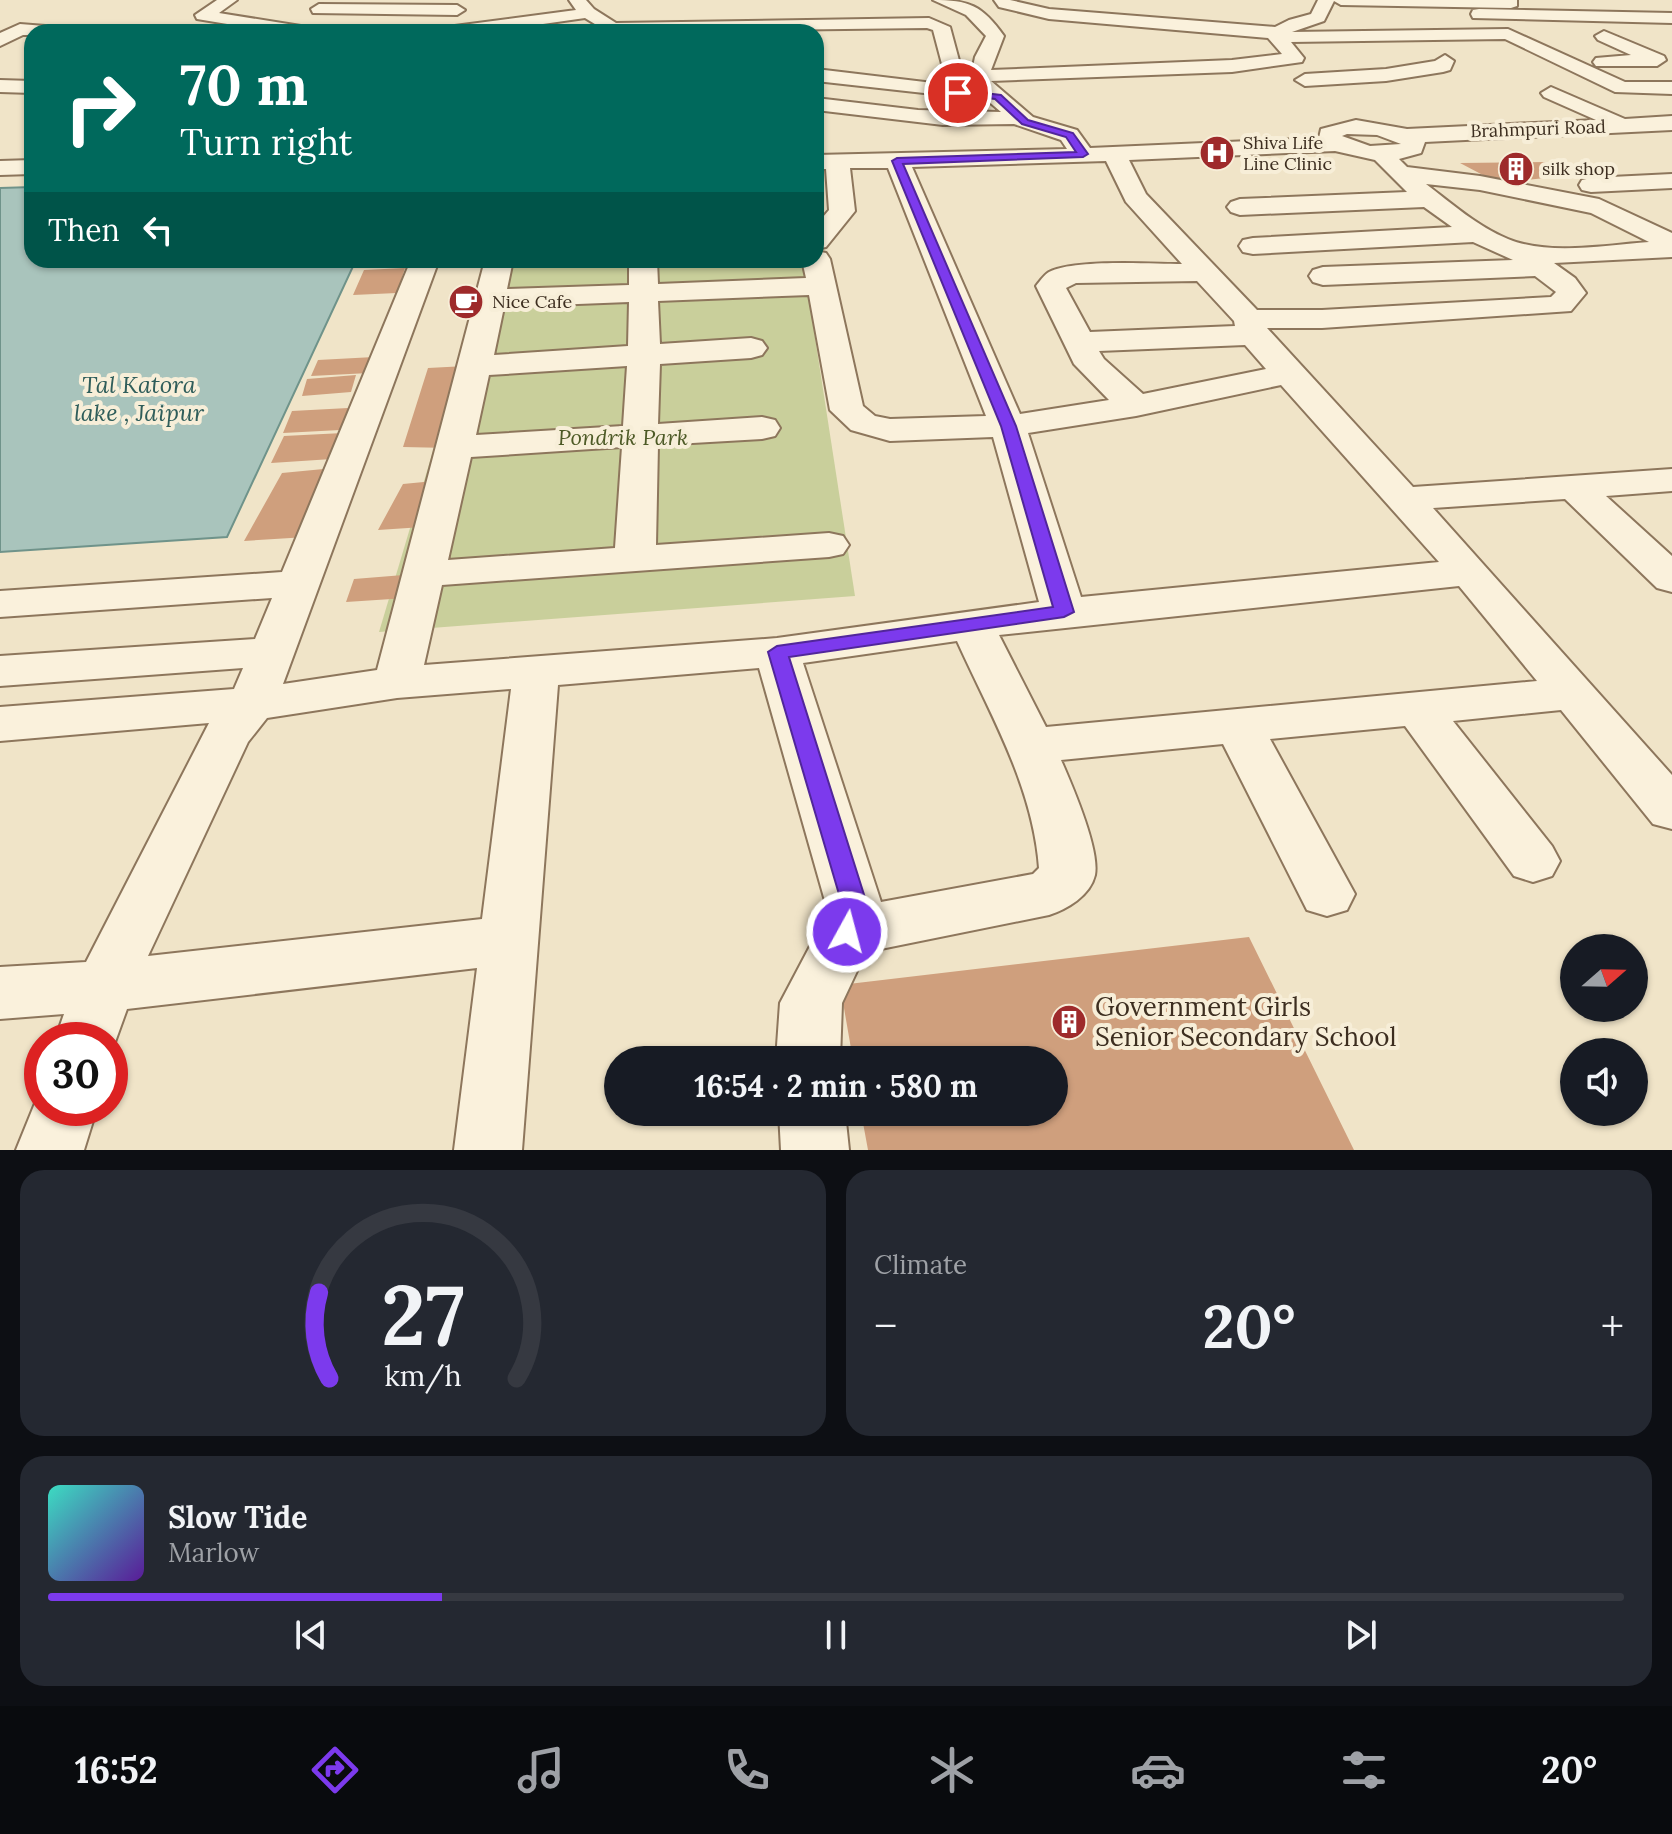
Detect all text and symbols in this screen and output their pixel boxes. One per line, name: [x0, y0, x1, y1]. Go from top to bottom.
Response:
text: 70 m: [180, 49, 308, 120]
icon: right: [48, 56, 152, 160]
pin: [924, 59, 992, 127]
icon: arrive: [936, 71, 980, 115]
street label: Brahmpuri Road: [1470, 115, 1606, 142]
text: Turn right: [180, 119, 353, 165]
place label: Shiva Life Line Clinic: [1243, 131, 1332, 175]
hospital icon: Shiva Life Line Clinic: [1198, 134, 1236, 172]
building icon: silk shop: [1497, 150, 1535, 188]
place label: silk shop: [1542, 157, 1615, 180]
icon: left: [136, 208, 180, 252]
text: Then: [48, 211, 120, 249]
cafe icon: Nice Cafe: [447, 283, 485, 321]
place label: Nice Cafe: [492, 290, 573, 313]
water label: Tal Katora lake , Jaipur: [74, 369, 204, 428]
park label: Pondrik Park: [558, 423, 688, 451]
position arrow: [805, 890, 889, 974]
north arrow: [1560, 934, 1648, 1022]
map controls: [1560, 934, 1648, 1126]
place label: Government Girls Senior Secondary School: [1095, 990, 1397, 1053]
building icon: Government Girls Senior Secondary School: [1050, 1003, 1088, 1041]
speed limit sign: 30: [24, 1022, 128, 1126]
button: sound: [1560, 1038, 1648, 1126]
text: 16:54 · 2 min · 580 m: [694, 1067, 978, 1105]
text: Climate: [874, 1248, 967, 1281]
text: 27: [381, 1261, 465, 1368]
text: 20°: [1202, 1288, 1296, 1364]
text: −: [874, 1298, 897, 1354]
text: +: [1601, 1298, 1624, 1354]
text: km/h: [384, 1357, 462, 1394]
text: Slow Tide: [168, 1498, 307, 1536]
text: Marlow: [168, 1536, 259, 1569]
icon: previous: [289, 1613, 333, 1657]
icon: pause: [814, 1613, 858, 1657]
icon: next: [1339, 1613, 1383, 1657]
icon: directions: [307, 1742, 363, 1798]
icon: music: [513, 1742, 569, 1798]
icon: phone: [719, 1742, 775, 1798]
icon: climate: [924, 1742, 980, 1798]
icon: car: [1130, 1742, 1186, 1798]
icon: filters: [1336, 1742, 1392, 1798]
text: 16:52: [75, 1747, 158, 1793]
text: 20°: [1541, 1747, 1597, 1793]

